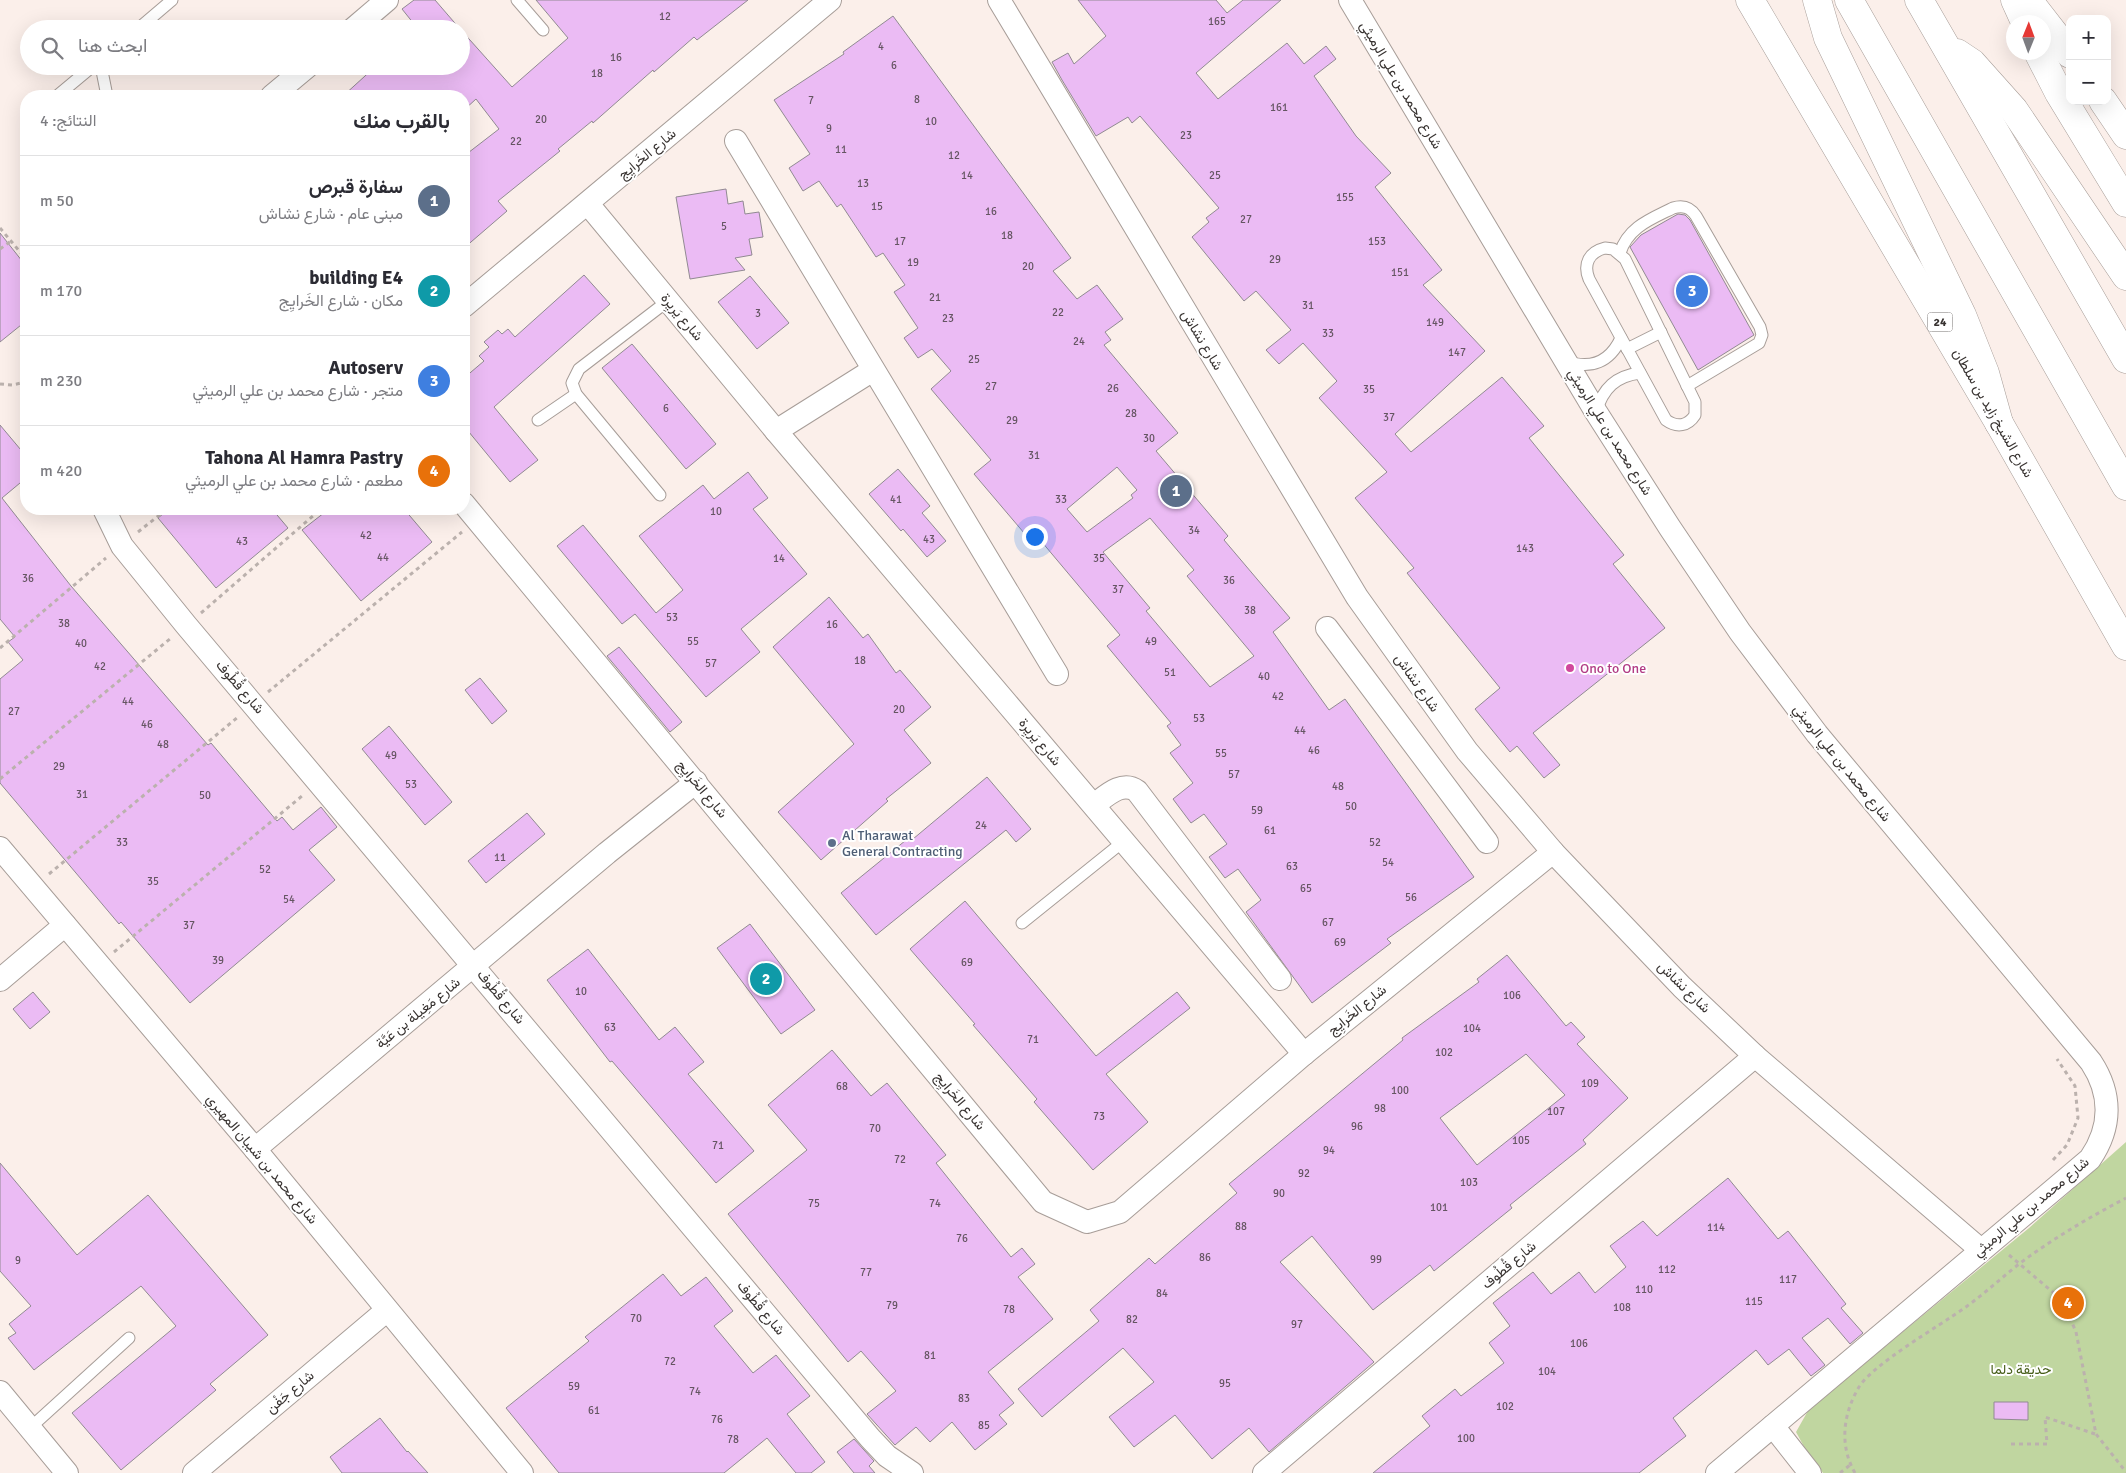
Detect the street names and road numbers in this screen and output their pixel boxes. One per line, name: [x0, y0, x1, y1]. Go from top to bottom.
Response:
street label: شارع محمد بن علي الرميثي: [1353, 18, 1446, 154]
street label: شارع الخَرايِج: [615, 125, 681, 185]
street label: شارع يَريِرة: [655, 290, 707, 346]
street label: شارع نشاش: [1176, 307, 1227, 374]
road number: 24: [1928, 313, 1952, 332]
street label: شارع الشيخ زايد بن سلطان: [1947, 345, 2037, 482]
street label: شارع محمد بن علي الرميثي: [1561, 365, 1656, 500]
street label: شارع نشاش: [1389, 651, 1443, 717]
street label: شارع قُطُوف: [211, 656, 269, 719]
street label: شارع محمد بن علي الرميثي: [1787, 701, 1895, 827]
street label: شارع يَريِرة: [1013, 715, 1065, 771]
street label: شارع الخَرايِج: [671, 757, 731, 823]
street label: شارع نشاش: [1653, 958, 1714, 1018]
street label: شارع قُطُوف: [472, 965, 530, 1029]
street label: شارع مَغِيلة بن عَيَّة: [372, 974, 465, 1054]
street label: شارع الخَرايِج: [1324, 981, 1391, 1040]
street label: شارع الخَرايِج: [929, 1069, 989, 1135]
street label: شارع محمد بن شيبان المهيري: [200, 1091, 321, 1229]
street label: شارع محمد بن علي الرميثي: [1970, 1153, 2094, 1263]
street label: شارع قُطُوف: [1477, 1236, 1541, 1294]
street label: شارع قُطُوف: [732, 1276, 790, 1340]
street label: شارع جَفْن: [262, 1367, 319, 1419]

